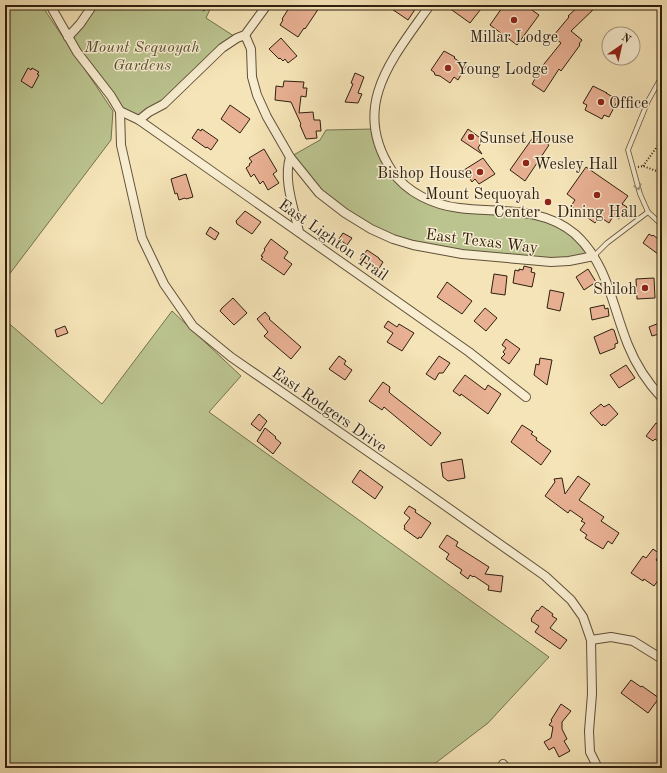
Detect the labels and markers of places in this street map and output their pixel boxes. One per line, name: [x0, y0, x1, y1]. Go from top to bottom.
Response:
marker: Millar Lodge: [509, 15, 519, 25]
place label: Millar Lodge: [470, 30, 558, 46]
place label: Young Lodge: [456, 62, 548, 78]
marker: Young Lodge: [443, 63, 453, 73]
place label: Office: [609, 96, 648, 112]
marker: Office: [596, 97, 606, 107]
place label: Sunset House: [479, 131, 574, 147]
marker: Sunset House: [466, 132, 476, 142]
place label: Wesley Hall: [534, 157, 618, 173]
marker: Wesley Hall: [521, 158, 531, 168]
place label: Bishop House: [377, 166, 472, 182]
marker: Bishop House: [475, 167, 485, 177]
place label: Mount Sequoyah Center: [425, 187, 540, 221]
marker: Dining Hall: [592, 190, 602, 200]
marker: Mount Sequoyah Center: [543, 197, 553, 207]
place label: Dining Hall: [557, 205, 637, 221]
place label: Shiloh: [593, 282, 637, 298]
marker: Shiloh: [640, 283, 650, 293]

